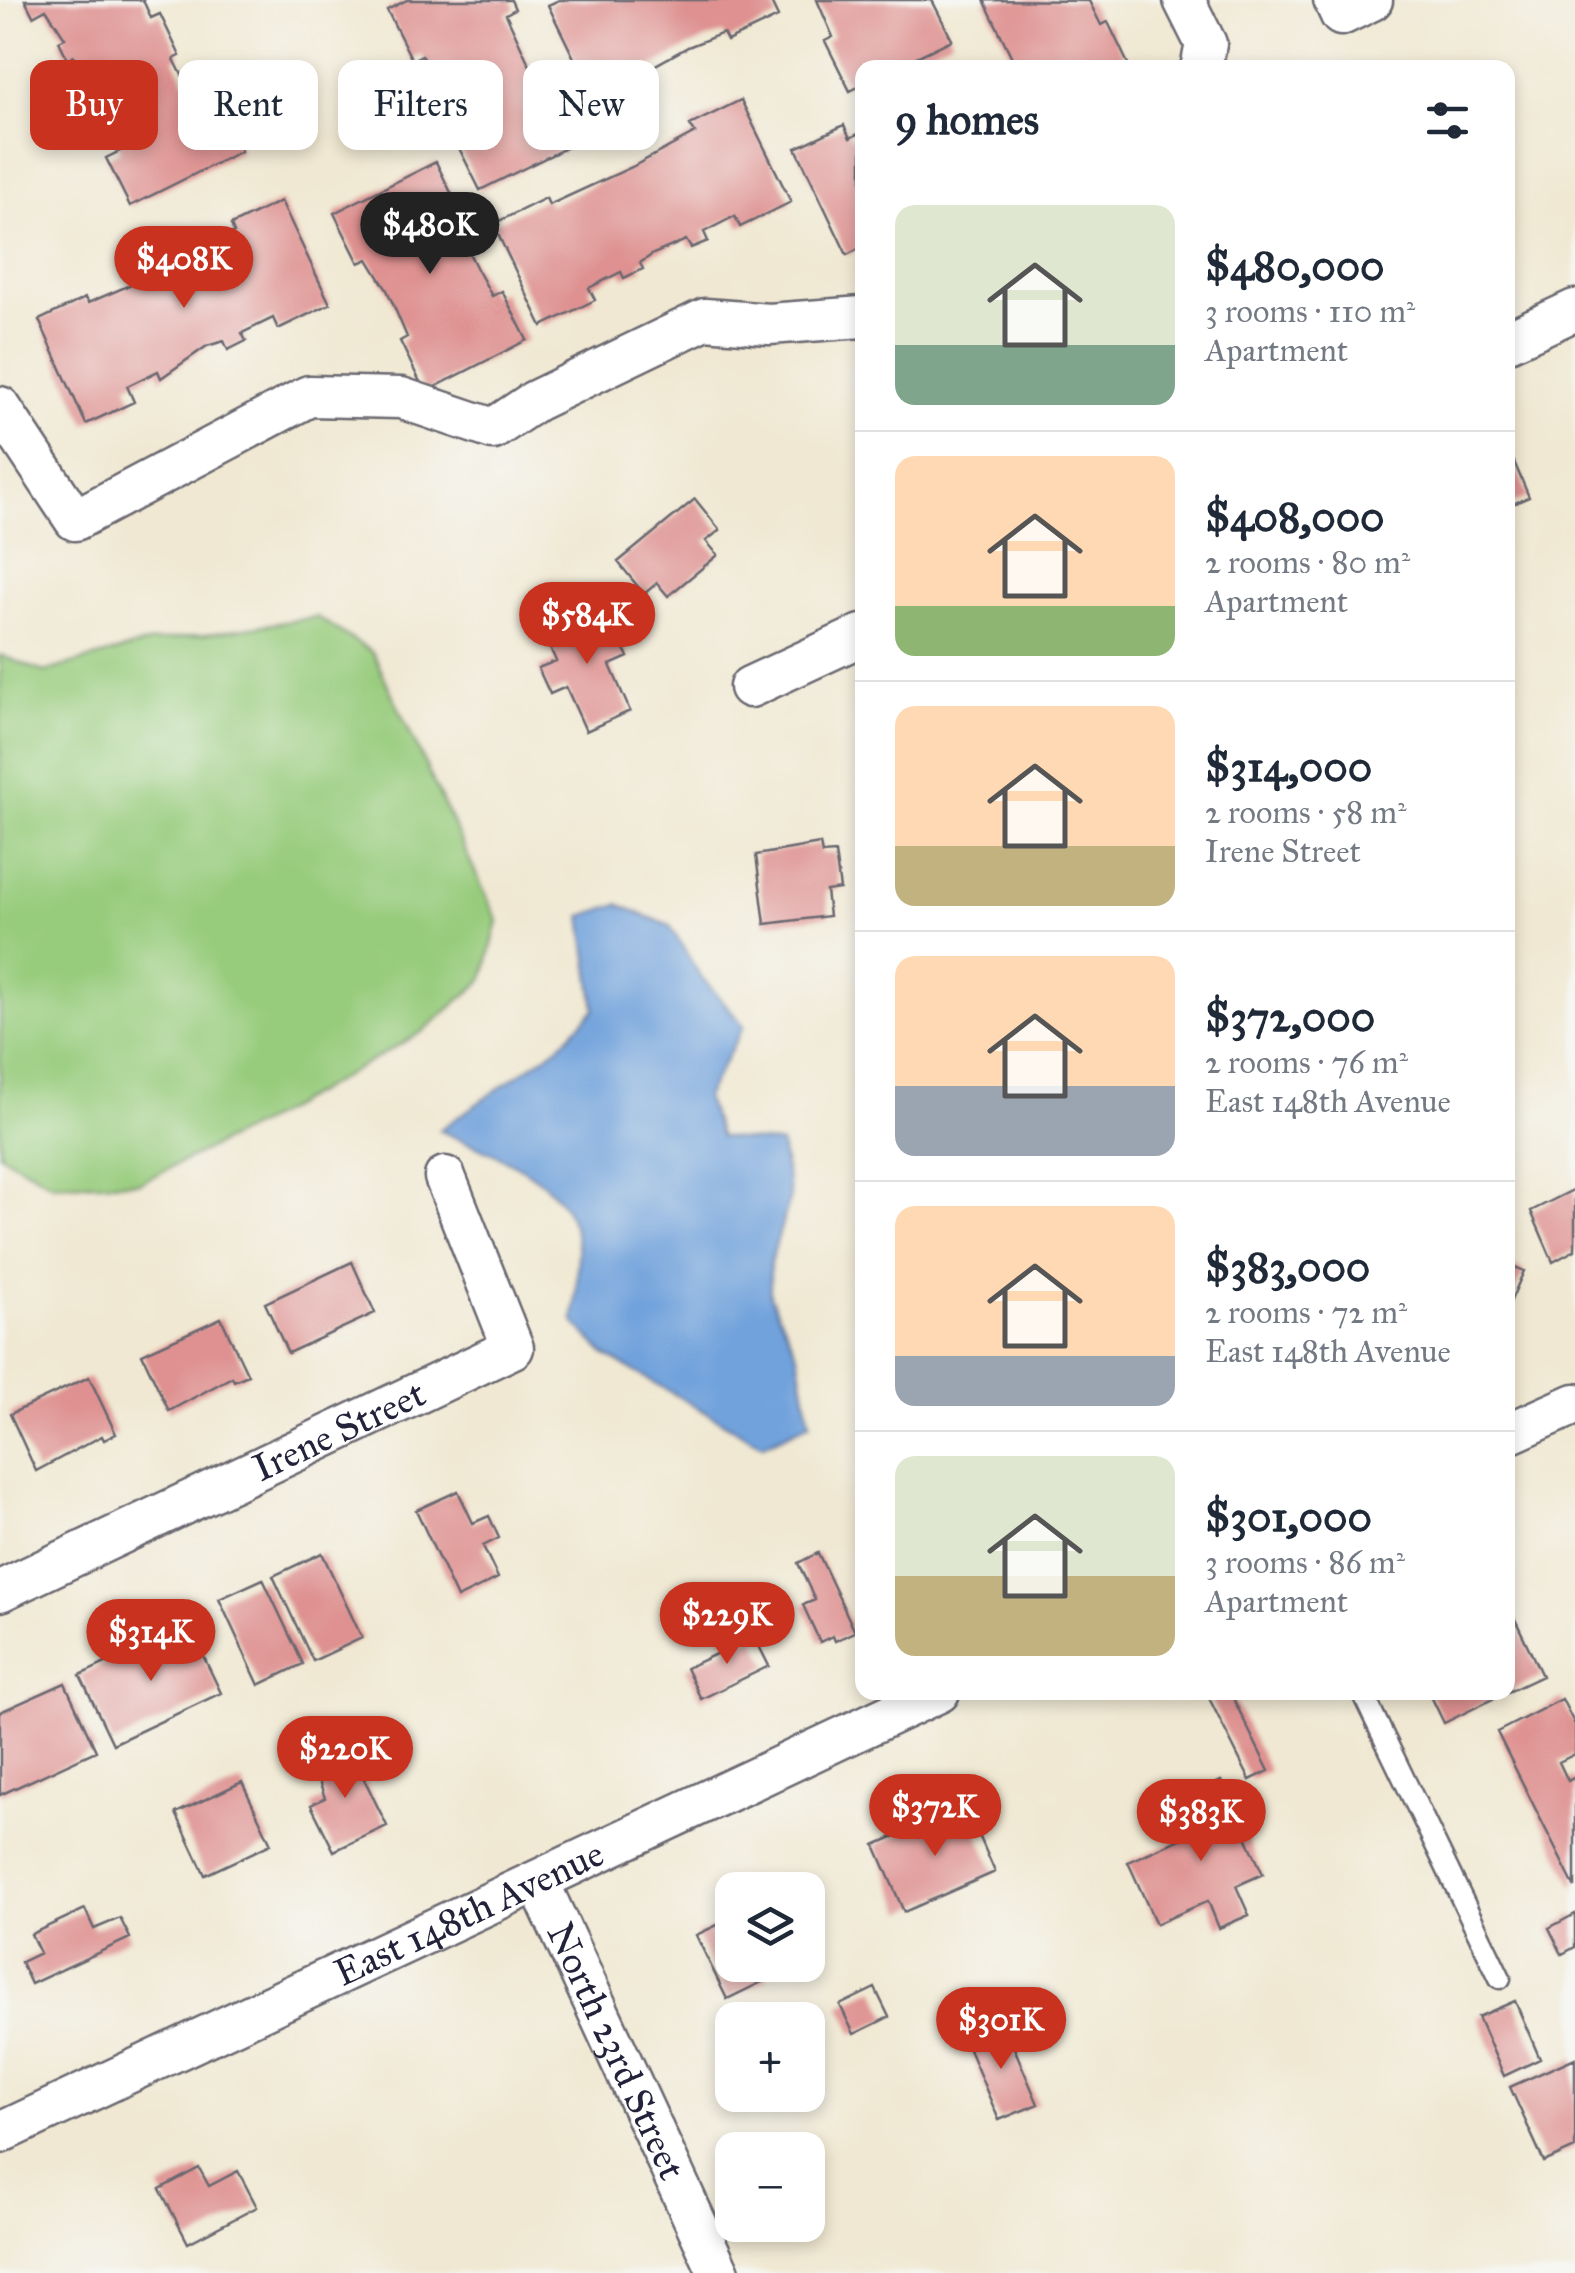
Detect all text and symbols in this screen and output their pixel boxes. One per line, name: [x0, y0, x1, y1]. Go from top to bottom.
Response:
chip: Buy: [30, 60, 158, 150]
chip: Rent: [178, 60, 318, 150]
chip: Filters: [338, 60, 503, 150]
chip: New: [523, 60, 659, 150]
icon: filters: [1420, 93, 1475, 148]
text: 9 homes: [895, 94, 1039, 146]
pin: $480K: [360, 192, 500, 277]
text: $480K: [382, 205, 478, 244]
pin: $408K: [114, 226, 254, 311]
text: $408K: [136, 239, 232, 278]
text: $480,000: [1205, 240, 1385, 292]
icon: home: [975, 245, 1095, 365]
text: 3 rooms · 110 m²: [1205, 292, 1415, 331]
text: Apartment: [1205, 331, 1348, 370]
text: $408,000: [1205, 491, 1385, 543]
icon: home: [975, 496, 1095, 616]
text: 2 rooms · 80 m²: [1205, 543, 1410, 582]
pin: $584K: [517, 582, 657, 667]
text: Apartment: [1205, 582, 1348, 621]
text: $584K: [541, 595, 633, 634]
text: $314,000: [1205, 741, 1372, 793]
icon: home: [975, 746, 1095, 866]
text: 2 rooms · 58 m²: [1205, 793, 1406, 832]
text: Irene Street: [1205, 832, 1361, 871]
text: $372,000: [1205, 991, 1375, 1043]
icon: home: [975, 996, 1095, 1116]
text: 2 rooms · 76 m²: [1205, 1043, 1408, 1082]
text: East 148th Avenue: [1205, 1082, 1451, 1121]
text: $383,000: [1205, 1241, 1370, 1293]
icon: home: [975, 1246, 1095, 1366]
text: 2 rooms · 72 m²: [1205, 1293, 1407, 1332]
text: East 148th Avenue: [1205, 1332, 1451, 1371]
street label: Irene Street: [245, 1370, 432, 1491]
text: $301,000: [1205, 1491, 1372, 1543]
icon: home: [975, 1496, 1095, 1616]
text: 3 rooms · 86 m²: [1205, 1543, 1405, 1582]
pin: $229K: [657, 1582, 797, 1667]
text: Apartment: [1205, 1582, 1348, 1621]
text: $229K: [682, 1595, 772, 1634]
pin: $314K: [81, 1599, 221, 1684]
text: $314K: [108, 1612, 194, 1651]
pin: $220K: [275, 1716, 415, 1801]
text: $220K: [299, 1729, 391, 1768]
pin: $372K: [865, 1774, 1005, 1859]
pin: $383K: [1131, 1779, 1271, 1864]
text: $372K: [891, 1787, 979, 1826]
text: $383K: [1159, 1792, 1243, 1831]
street label: East 148th Avenue: [327, 1830, 611, 1996]
map controls: [715, 1872, 825, 2242]
button: layers: [715, 1872, 825, 1982]
street label: North 23rd Street: [537, 1915, 696, 2187]
pin: $301K: [931, 1987, 1071, 2072]
text: $301K: [958, 2000, 1044, 2039]
button: +: [715, 2002, 825, 2112]
button: −: [715, 2132, 825, 2242]

